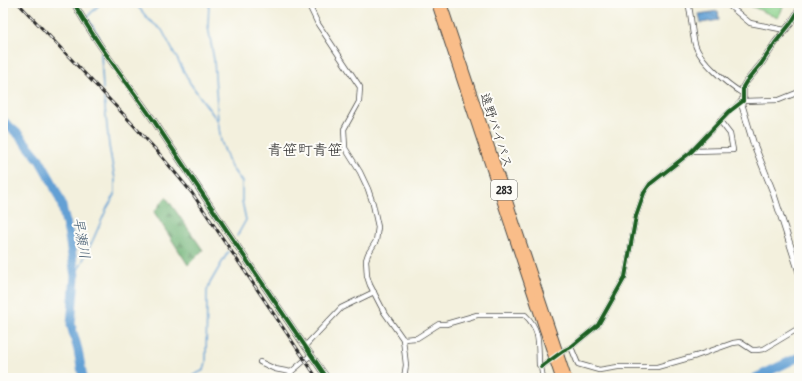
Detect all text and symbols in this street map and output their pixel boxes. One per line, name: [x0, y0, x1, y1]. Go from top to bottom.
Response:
street label: 遠野バイパス: [476, 90, 518, 170]
district label: 青笹町青笹: [267, 139, 343, 160]
road number: 283: [491, 180, 517, 200]
water label: 早瀬川: [69, 216, 95, 260]

